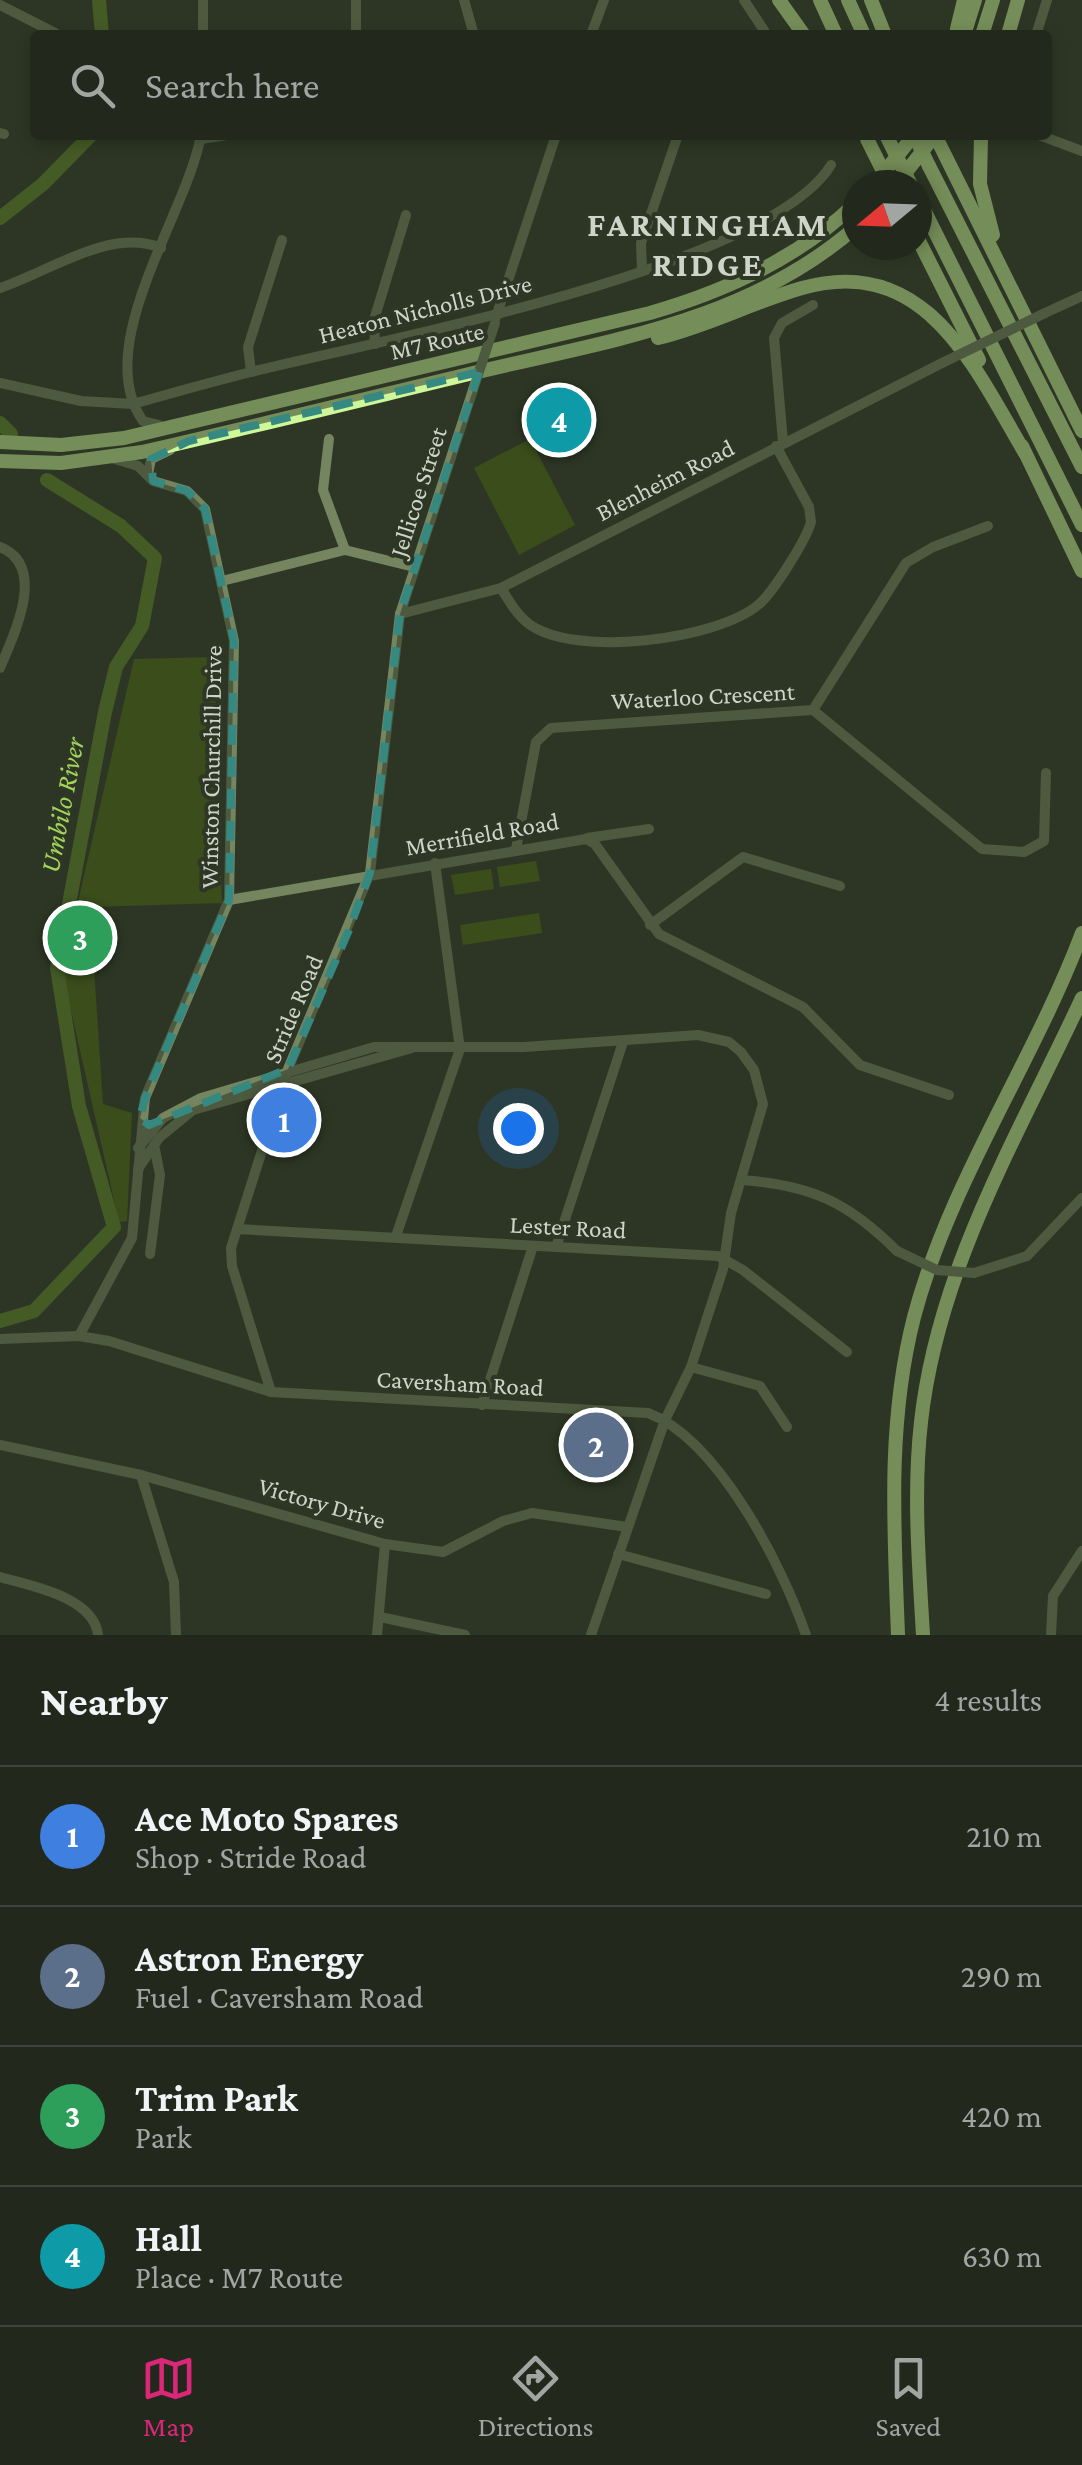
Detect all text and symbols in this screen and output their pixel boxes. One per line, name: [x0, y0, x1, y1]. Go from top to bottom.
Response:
search box: [30, 30, 1052, 140]
icon: search: [65, 58, 120, 113]
text: Search here: [145, 64, 319, 106]
north arrow: [842, 170, 932, 260]
district label: FARNINGHAM RIDGE: [587, 205, 829, 284]
street label: Heaton Nicholls Drive: [316, 269, 534, 349]
street label: M7 Route: [388, 317, 486, 365]
pin: 4: [526, 382, 592, 458]
street label: Jellicoe Street: [384, 423, 453, 563]
street label: Blenheim Road: [592, 434, 738, 526]
street label: Winston Churchill Drive: [195, 645, 227, 889]
street label: Waterloo Crescent: [610, 678, 796, 714]
water label: Umbilo River: [34, 733, 91, 875]
street label: Merrifield Road: [403, 807, 561, 861]
pin: 3: [48, 900, 112, 976]
street label: Stride Road: [258, 951, 328, 1067]
pin: 1: [252, 1082, 316, 1158]
your location: [493, 1103, 544, 1154]
street label: Lester Road: [509, 1210, 627, 1244]
street label: Caversham Road: [376, 1365, 544, 1401]
pin: 2: [564, 1408, 628, 1482]
street label: Victory Drive: [255, 1472, 389, 1535]
text: Nearby: [40, 1677, 168, 1724]
text: 4 results: [934, 1682, 1042, 1718]
text: Ace Moto Spares: [135, 1797, 398, 1839]
text: 1: [67, 1818, 78, 1854]
text: 210 m: [966, 1818, 1042, 1854]
text: Shop · Stride Road: [135, 1839, 367, 1875]
text: Astron Energy: [135, 1937, 363, 1979]
text: 2: [64, 1958, 81, 1994]
text: 290 m: [961, 1958, 1042, 1994]
text: Fuel · Caversham Road: [135, 1979, 424, 2015]
text: Trim Park: [135, 2077, 298, 2119]
text: 3: [65, 2098, 80, 2134]
text: 420 m: [961, 2098, 1042, 2134]
text: Park: [135, 2119, 192, 2155]
text: Hall: [135, 2217, 202, 2259]
text: 4: [64, 2238, 81, 2274]
text: 630 m: [962, 2238, 1042, 2274]
text: Place · M7 Route: [135, 2259, 343, 2295]
tab: Map: [141, 2351, 196, 2442]
tab: Directions: [478, 2351, 594, 2442]
tab: Saved: [875, 2351, 941, 2442]

